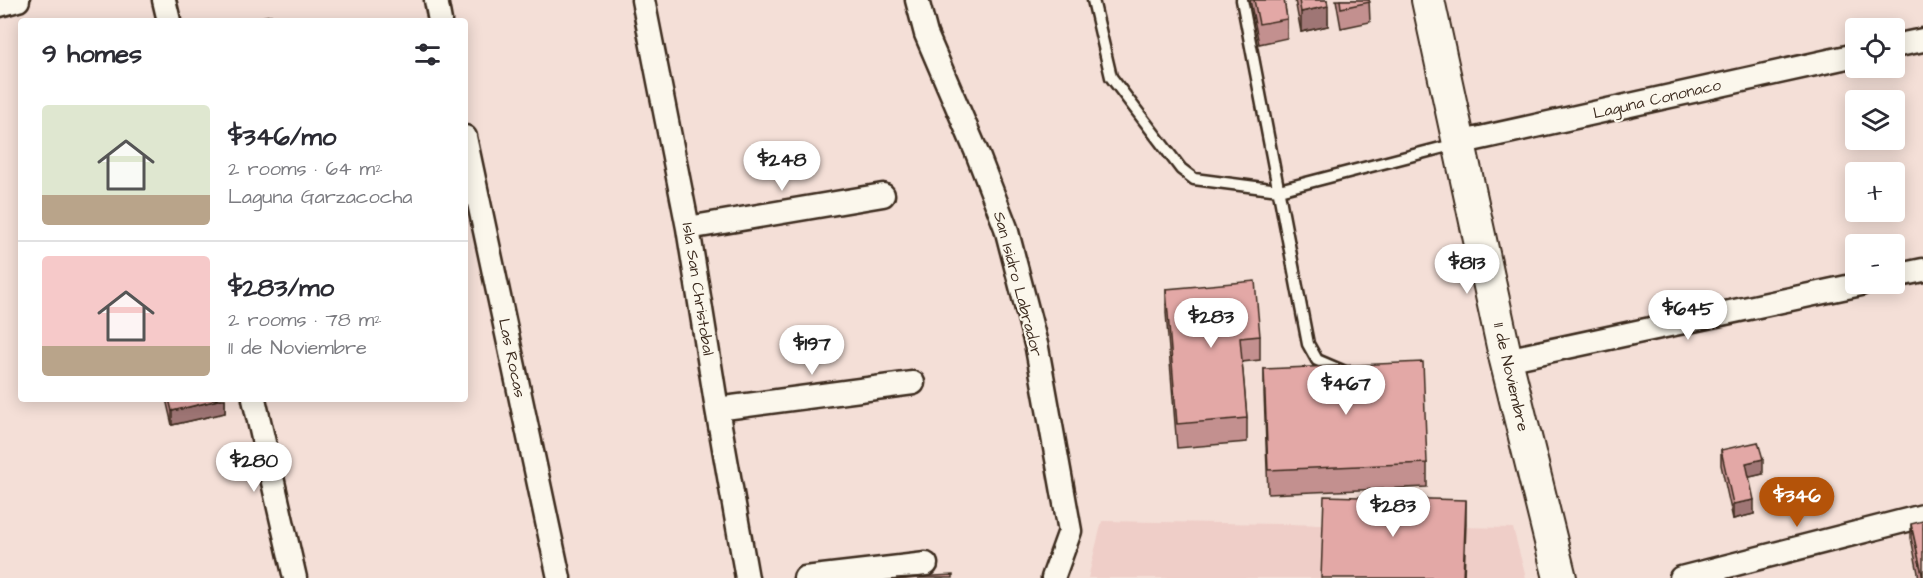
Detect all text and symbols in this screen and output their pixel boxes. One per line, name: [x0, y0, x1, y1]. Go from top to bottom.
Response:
map controls: [1845, 18, 1905, 294]
button: locate: [1845, 18, 1905, 78]
text: 9 homes: [42, 36, 142, 72]
icon: filters: [411, 38, 444, 71]
street label: Laguna Cononaco: [1591, 74, 1723, 125]
button: layers: [1845, 90, 1905, 150]
text: $346/mo: [228, 119, 336, 155]
icon: home: [90, 129, 162, 201]
pin: $248: [746, 141, 818, 192]
text: $248: [757, 146, 807, 174]
text: 2 rooms · 64 m²: [228, 155, 383, 183]
button: +: [1845, 162, 1905, 222]
text: Laguna Garzacocha: [228, 183, 412, 211]
street label: San Isidro Labrador: [988, 209, 1048, 359]
street label: Isla San Christobal: [677, 221, 719, 357]
button: −: [1845, 234, 1905, 294]
pin: $813: [1431, 244, 1503, 295]
text: $813: [1449, 249, 1485, 277]
text: $283/mo: [228, 270, 334, 306]
icon: home: [90, 280, 162, 352]
pin: $645: [1652, 290, 1724, 341]
text: $645: [1662, 295, 1714, 323]
pin: $283: [1175, 298, 1247, 349]
text: $283: [1188, 303, 1234, 331]
text: 2 rooms · 78 m²: [228, 306, 382, 334]
street label: Las Rocas: [493, 316, 531, 400]
street label: 11 de Noviembre: [1488, 320, 1534, 434]
pin: $197: [776, 325, 848, 376]
text: $197: [793, 330, 831, 358]
text: 11 de Noviembre: [228, 334, 367, 362]
pin: $467: [1310, 365, 1382, 416]
text: $467: [1321, 370, 1371, 398]
pin: $280: [218, 442, 290, 493]
text: $280: [230, 447, 278, 475]
pin: $346: [1761, 477, 1833, 528]
text: $346: [1773, 482, 1821, 510]
pin: $283: [1357, 487, 1429, 538]
text: $283: [1370, 492, 1416, 520]

